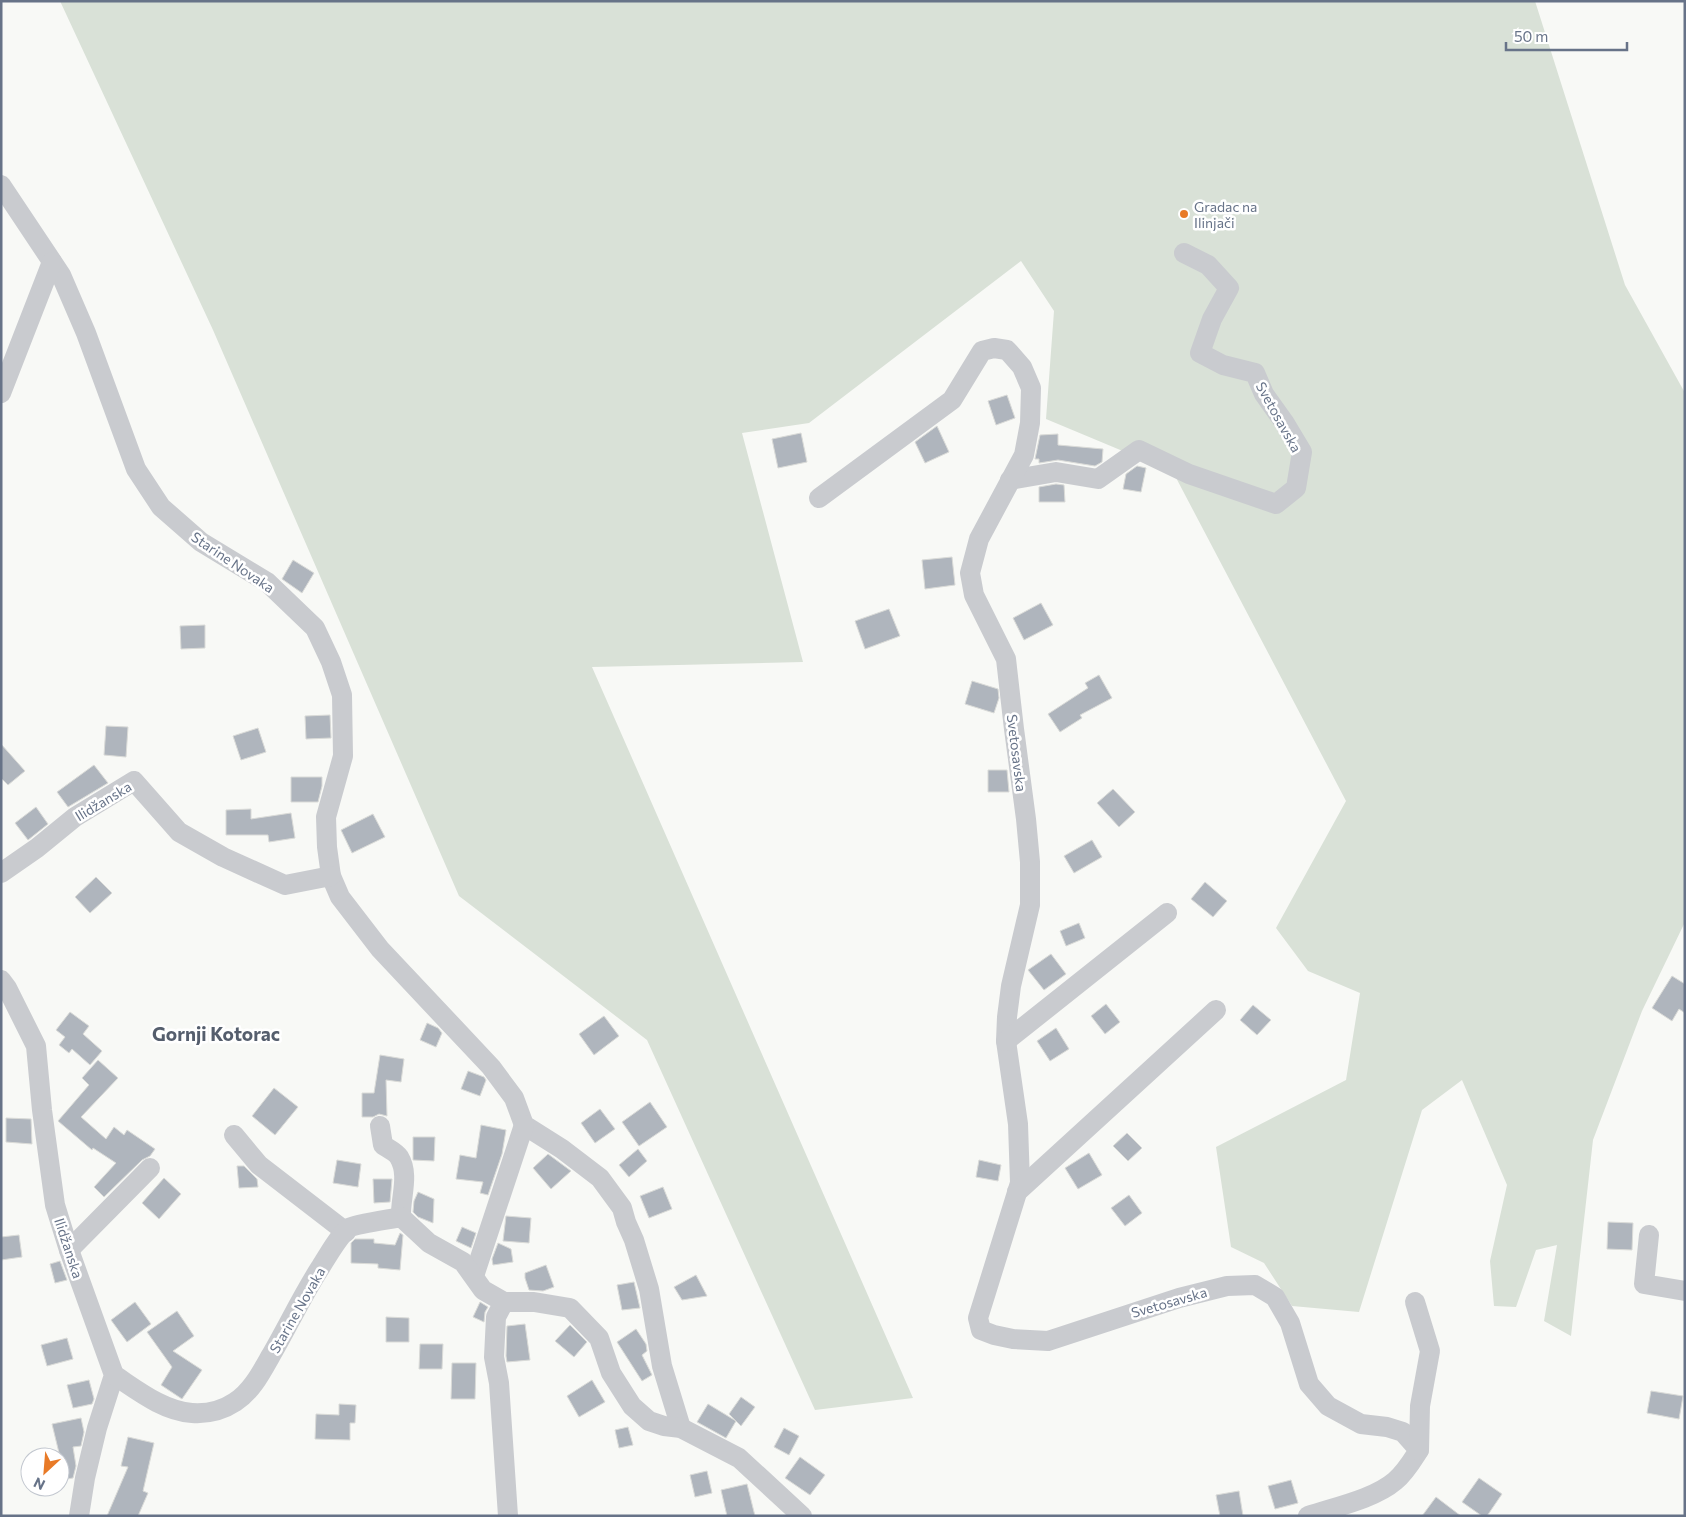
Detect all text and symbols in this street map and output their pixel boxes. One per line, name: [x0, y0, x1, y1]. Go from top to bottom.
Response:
scale bar: [1506, 20, 1627, 52]
text: 50 m: [1514, 27, 1548, 45]
place label: Gradac na Ilinjači: [1194, 198, 1257, 231]
marker: Gradac na Ilinjači: [1178, 208, 1190, 220]
street label: Svetosavska: [1253, 379, 1305, 455]
street label: Starine Novaka: [188, 528, 278, 596]
street label: Svetosavska: [1004, 713, 1030, 793]
street label: Ilidžanska: [72, 778, 134, 824]
district label: Gornji Kotorac: [152, 1022, 280, 1045]
street label: Ilidžanska: [51, 1216, 87, 1280]
street label: Starine Novaka: [266, 1264, 328, 1356]
street label: Svetosavska: [1129, 1283, 1209, 1321]
north arrow: [20, 1447, 70, 1497]
text: N: [31, 1474, 48, 1494]

